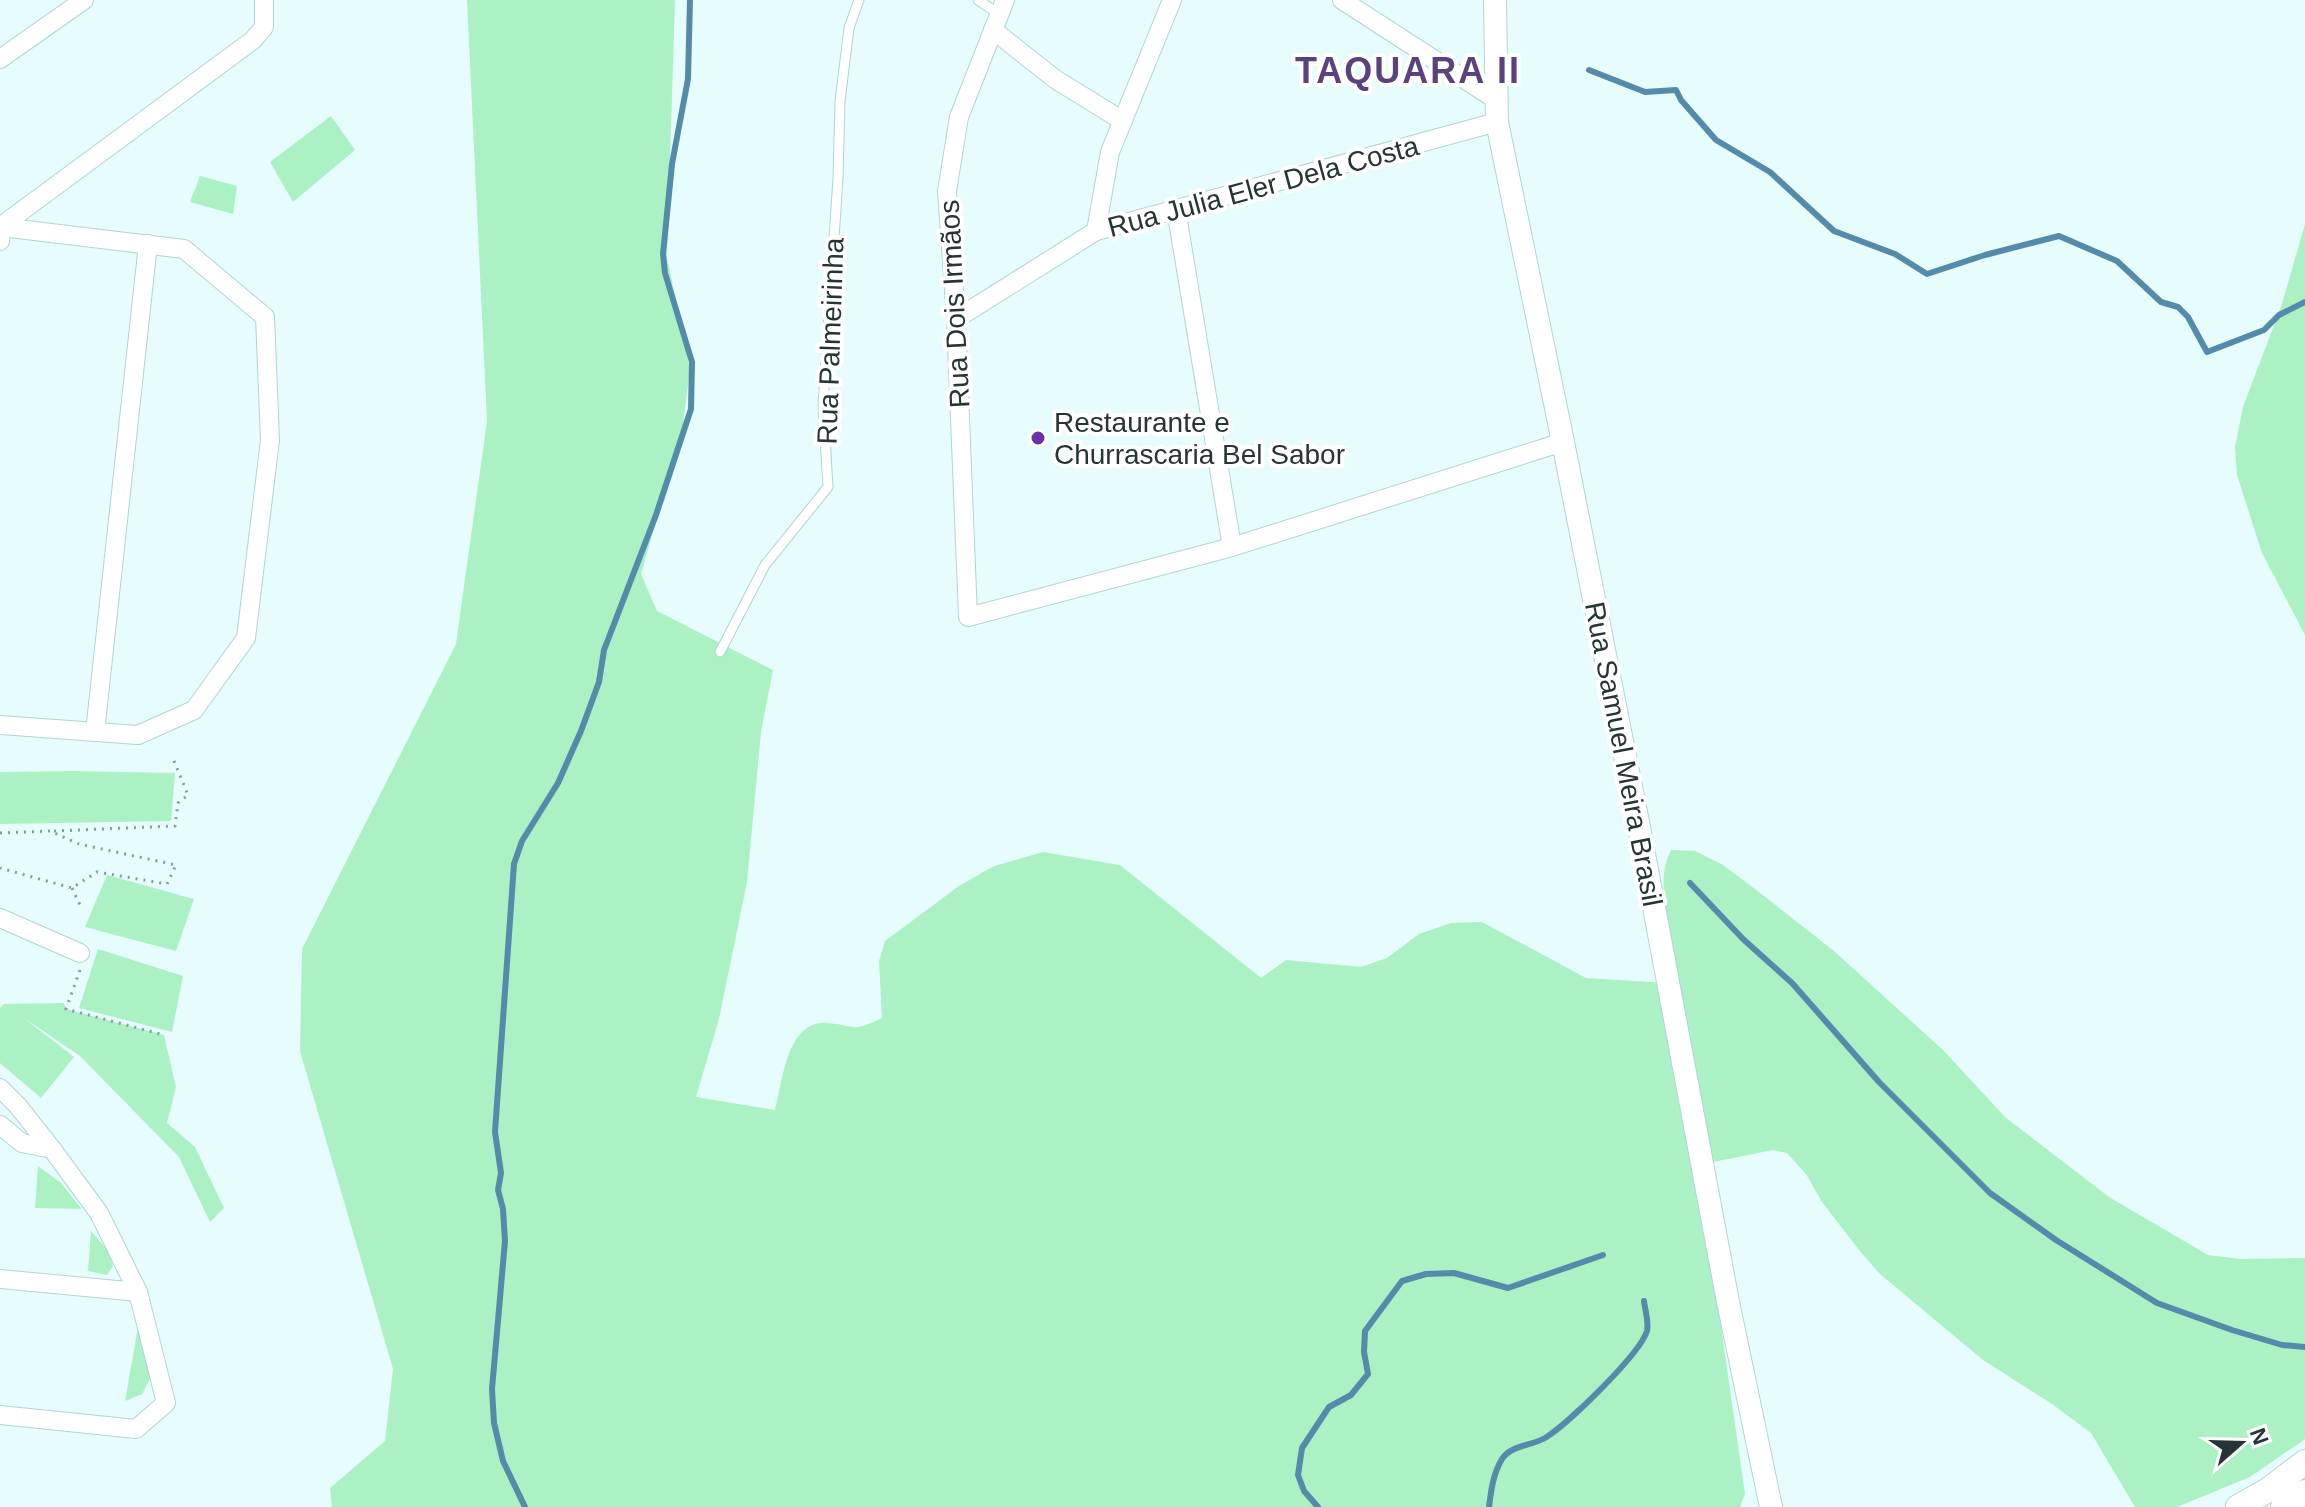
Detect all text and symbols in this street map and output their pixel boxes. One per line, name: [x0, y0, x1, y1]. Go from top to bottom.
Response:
district label: TAQUARA II: [1295, 50, 1521, 91]
street label: Rua Julia Eler Dela Costa: [1104, 130, 1422, 243]
street label: Rua Dois Irmãos: [934, 199, 975, 409]
street label: Rua Palmeirinha: [811, 237, 850, 445]
place label: Restaurante e Churrascaria Bel Sabor: [1054, 407, 1345, 470]
marker: Restaurante e Churrascaria Bel Sabor: [1029, 429, 1047, 447]
street label: Rua Samuel Meira Brasil: [1579, 599, 1668, 909]
north arrow: [2201, 1403, 2281, 1483]
text: N: [2245, 1425, 2274, 1448]

